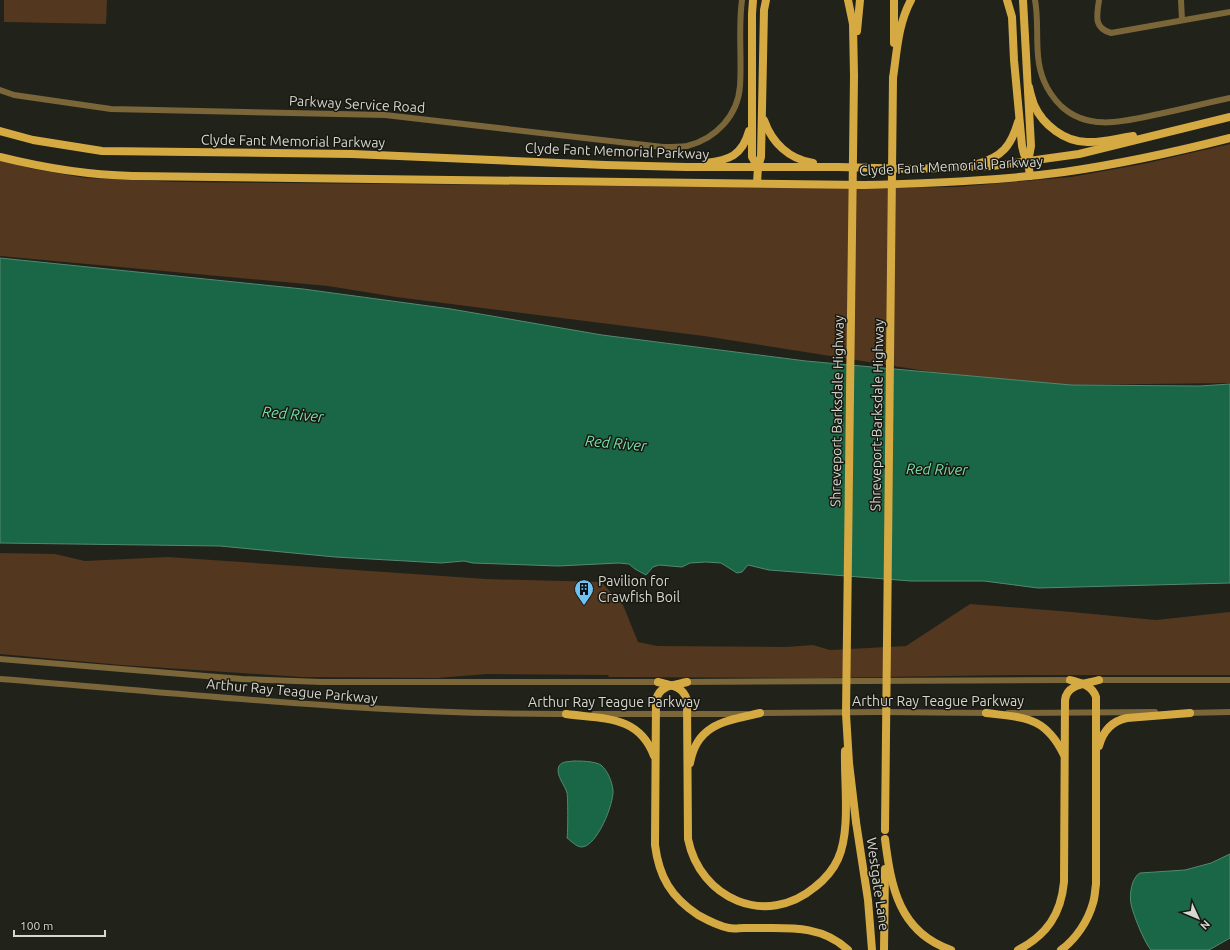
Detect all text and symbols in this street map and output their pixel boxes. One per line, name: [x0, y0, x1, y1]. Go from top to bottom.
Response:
street label: Parkway Service Road: [288, 92, 426, 116]
street label: Clyde Fant Memorial Parkway: [201, 131, 386, 151]
street label: Clyde Fant Memorial Parkway: [525, 140, 710, 162]
street label: Clyde Fant Memorial Parkway: [859, 153, 1044, 179]
street label: Shreveport Barksdale Highway: [827, 315, 847, 507]
street label: Shreveport-Barksdale Highway: [867, 319, 887, 511]
water label: Red River: [262, 403, 326, 425]
water label: Red River: [585, 432, 649, 454]
water label: Red River: [906, 460, 969, 478]
place label: Pavilion for Crawfish Boil: [598, 573, 680, 605]
building icon: Pavilion for Crawfish Boil: [573, 578, 595, 606]
street label: Arthur Ray Teague Parkway: [206, 676, 379, 706]
street label: Arthur Ray Teague Parkway: [852, 693, 1024, 709]
street label: Arthur Ray Teague Parkway: [528, 694, 700, 710]
street label: Westgate Lane: [864, 836, 892, 932]
north arrow: [1178, 898, 1218, 938]
scale bar: [14, 912, 105, 938]
text: N: [1198, 918, 1212, 932]
text: 100 m: [20, 919, 53, 932]

